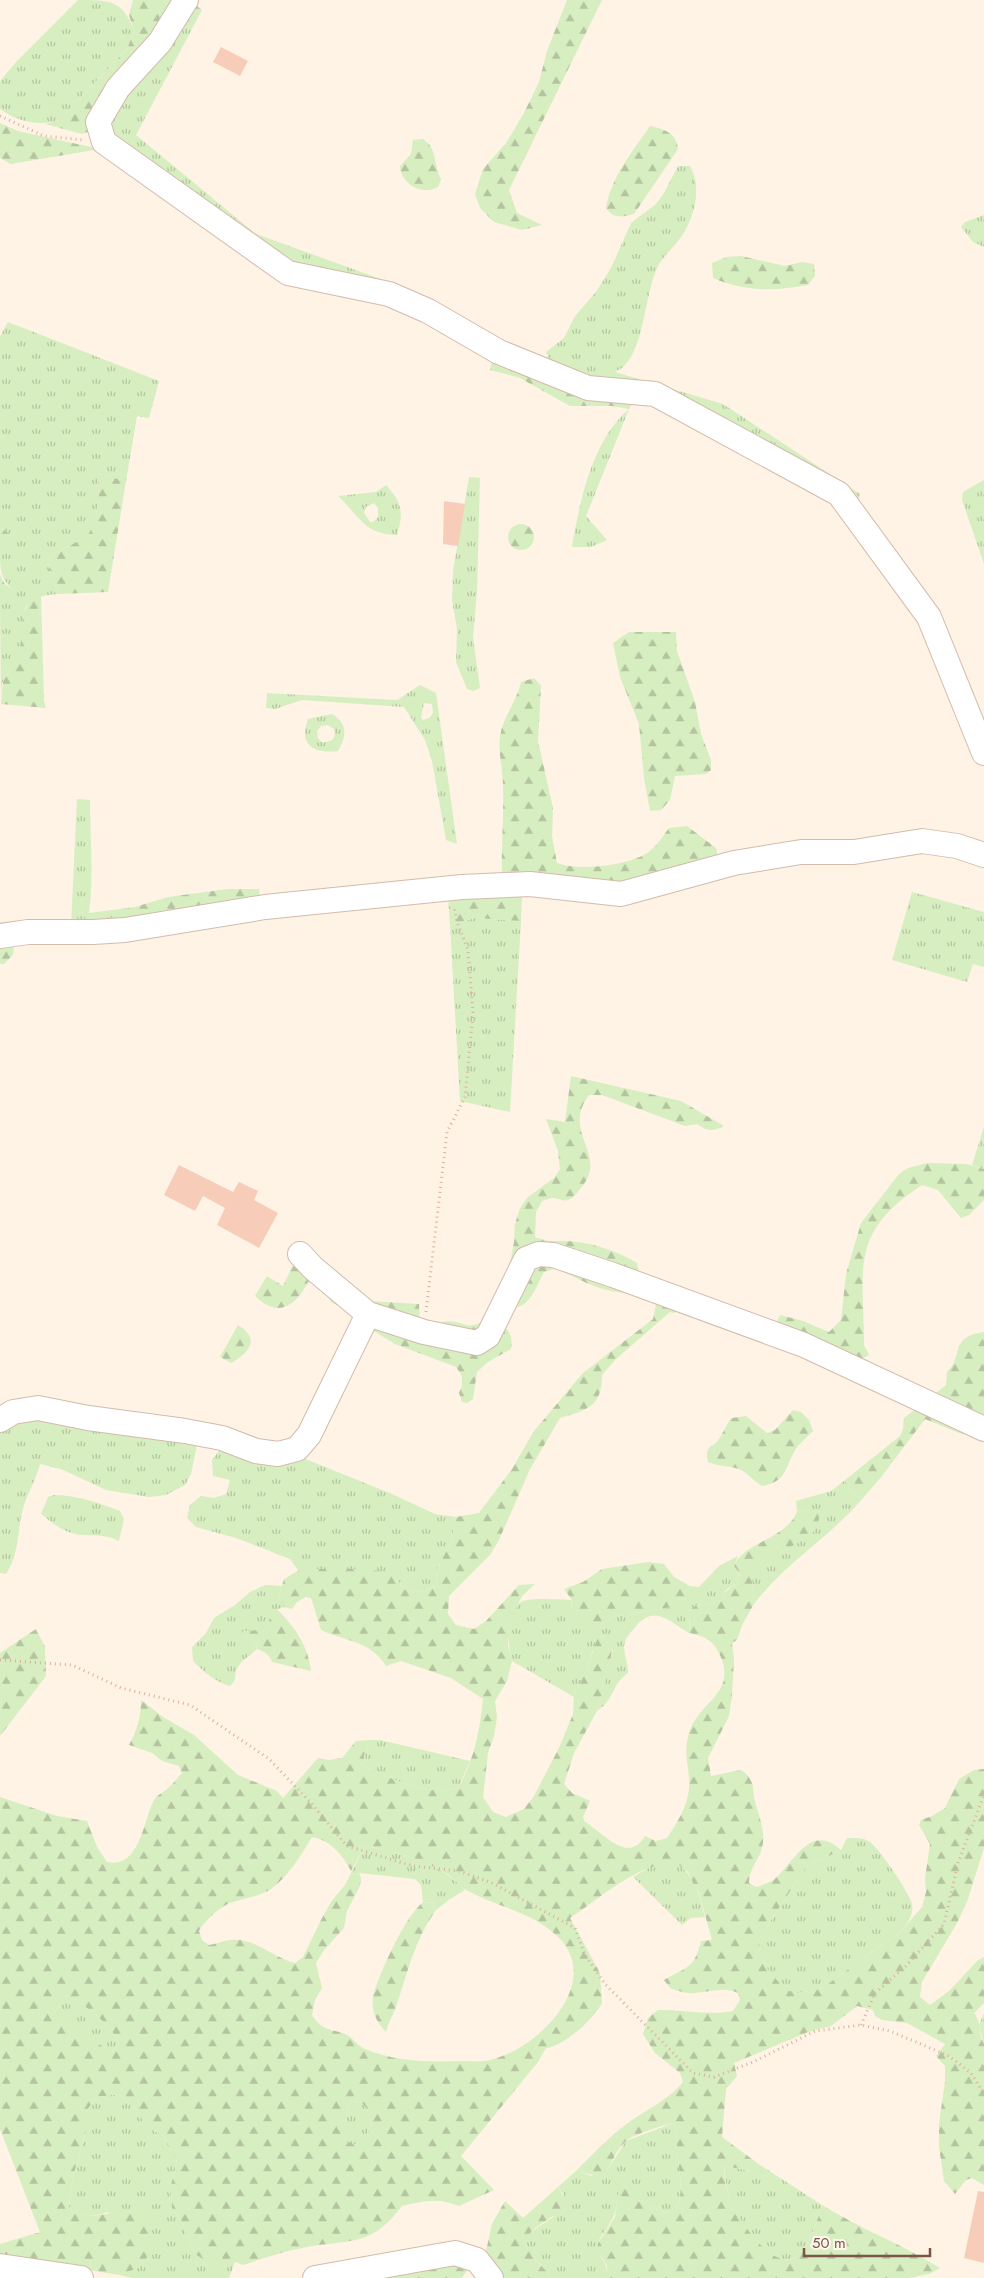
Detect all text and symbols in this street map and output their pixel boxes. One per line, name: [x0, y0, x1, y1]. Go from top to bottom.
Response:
scale bar: [804, 2226, 930, 2258]
text: 50 m: [812, 2232, 846, 2254]

